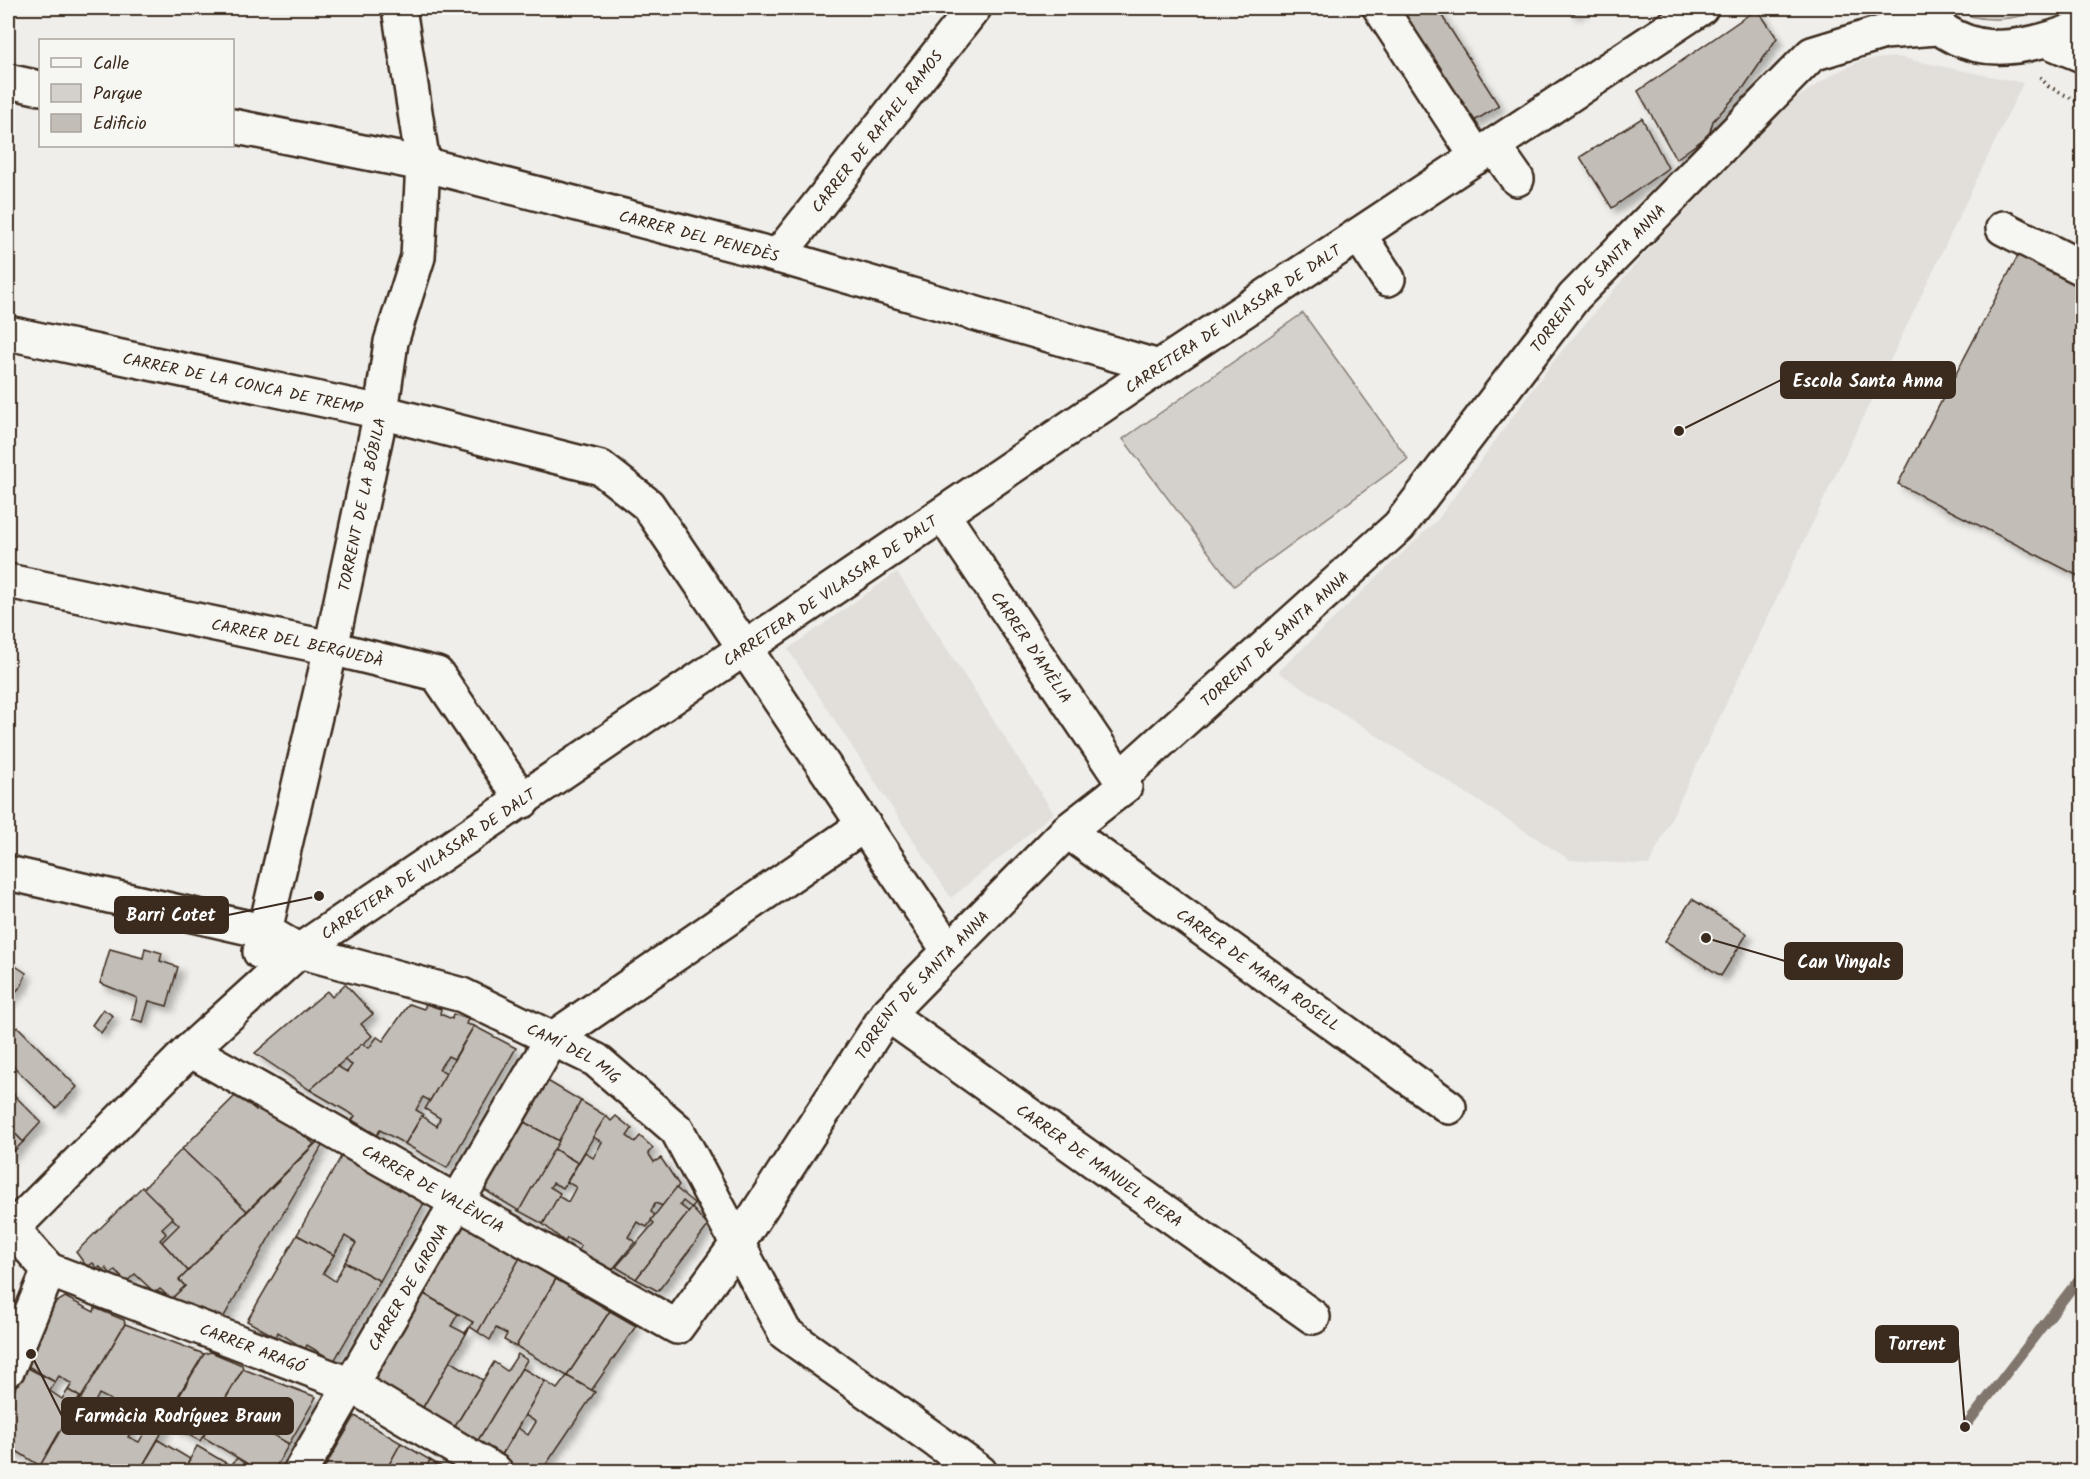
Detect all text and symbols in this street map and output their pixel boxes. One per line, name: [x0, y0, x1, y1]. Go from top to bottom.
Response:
legend: [39, 39, 234, 147]
street label: CARRER DE RAFAEL RAMOS: [806, 45, 950, 219]
text: Calle: [93, 50, 129, 79]
text: Parque: [93, 80, 142, 109]
text: Edificio: [93, 110, 147, 139]
street label: TORRENT DE SANTA ANNA: [1525, 199, 1673, 358]
street label: CARRER DEL PENEDÈS: [616, 204, 782, 270]
street label: CARRETERA DE VILASSAR DE DALT: [1120, 238, 1348, 401]
street label: CARRER DE LA CONCA DE TREMP: [120, 347, 365, 422]
callout: Escola Santa Anna: [1781, 362, 1955, 398]
text: Escola Santa Anna: [1793, 368, 1943, 397]
street label: TORRENT DE LA BÓBILA: [332, 415, 394, 594]
street label: CARRETERA DE VILASSAR DE DALT: [718, 509, 944, 674]
street label: TORRENT DE SANTA ANNA: [1195, 565, 1356, 714]
street label: CARRER D'AMÈLIA: [984, 586, 1078, 709]
street label: CARRER DEL BERGUEDÀ: [209, 612, 386, 675]
street label: CARRETERA DE VILASSAR DE DALT: [316, 782, 542, 947]
callout: Barri Cotet: [115, 897, 228, 933]
text: Barri Cotet: [126, 902, 217, 931]
street label: CARRER DE MARIA ROSELL: [1170, 903, 1344, 1038]
street label: TORRENT DE SANTA ANNA: [849, 905, 996, 1065]
callout: Can Vinyals: [1785, 943, 1902, 979]
text: Can Vinyals: [1797, 949, 1891, 978]
street label: CAMÍ DEL MIG: [522, 1017, 626, 1090]
street label: CARRER DE MANUEL RIERA: [1010, 1099, 1188, 1235]
street label: CARRER DE VALÈNCIA: [357, 1139, 509, 1240]
street label: CARRER DE GIRONA: [362, 1219, 456, 1356]
street label: CARRER ARAGÓ: [196, 1317, 310, 1381]
callout: Torrent: [1876, 1326, 1958, 1362]
text: Torrent: [1888, 1331, 1947, 1360]
callout: Farmàcia Rodríguez Braun: [62, 1398, 293, 1434]
text: Farmàcia Rodríguez Braun: [75, 1403, 281, 1432]

